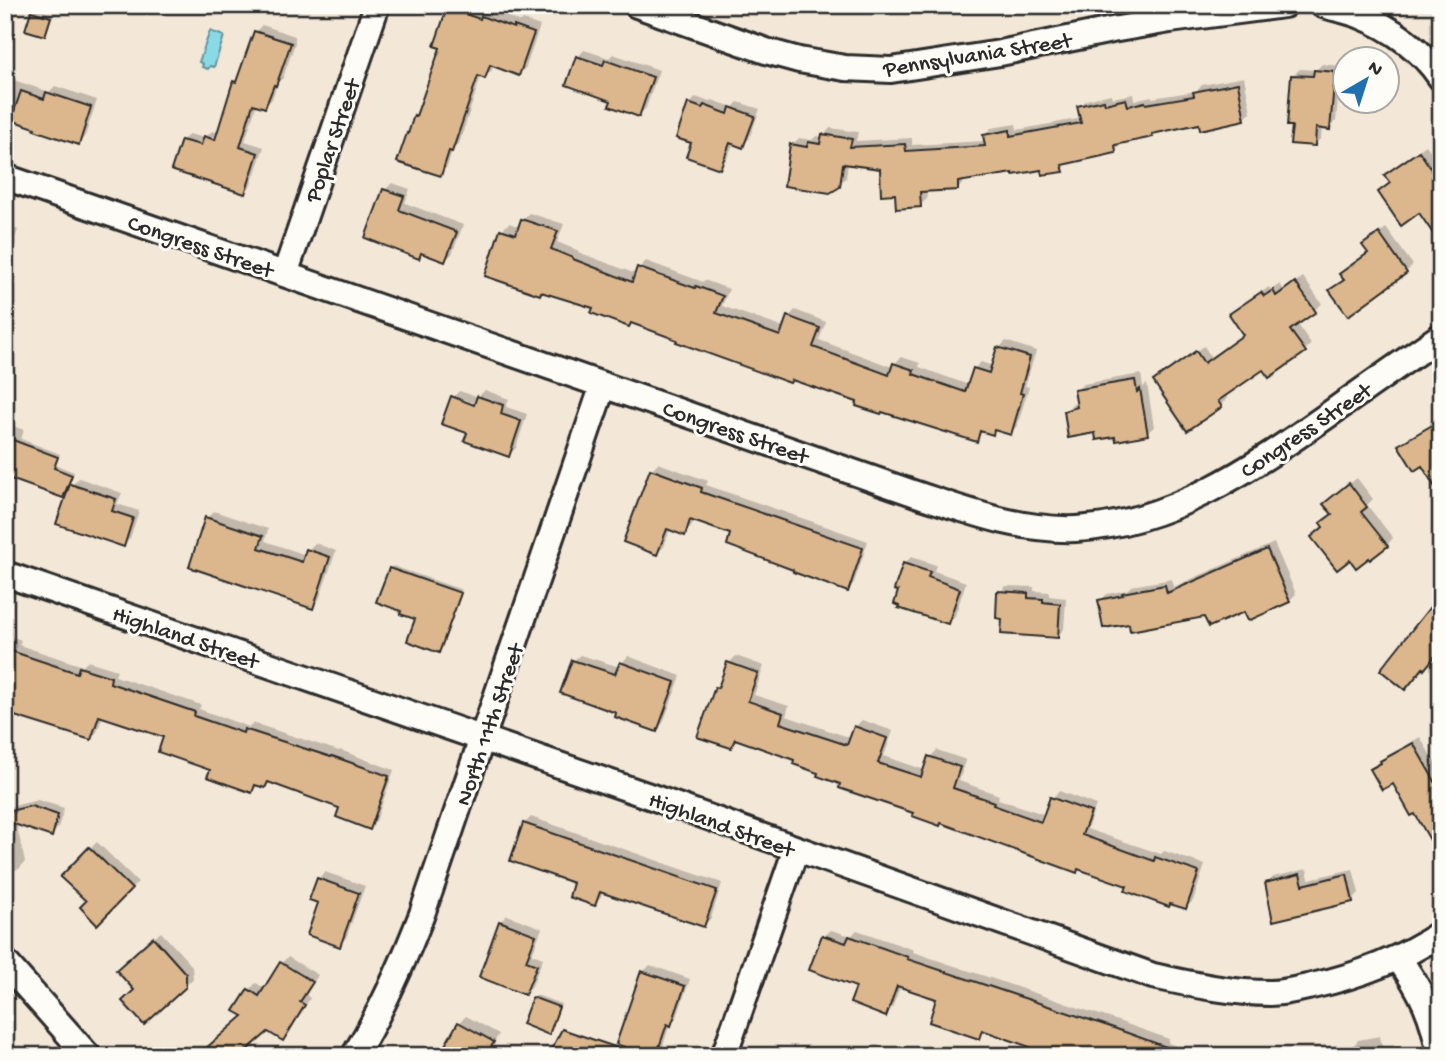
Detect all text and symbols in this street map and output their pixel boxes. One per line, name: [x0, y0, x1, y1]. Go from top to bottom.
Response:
street label: Pennsylvania Street: [881, 28, 1075, 85]
north arrow: [1330, 46, 1400, 116]
text: N: [1362, 57, 1387, 82]
street label: Poplar Street: [300, 74, 369, 207]
street label: Congress Street: [124, 211, 278, 286]
street label: Congress Street: [1236, 377, 1379, 486]
street label: Congress Street: [659, 397, 813, 472]
street label: Highland Street: [108, 602, 263, 677]
street label: North 11th Street: [451, 639, 532, 810]
street label: Highland Street: [644, 788, 799, 866]

